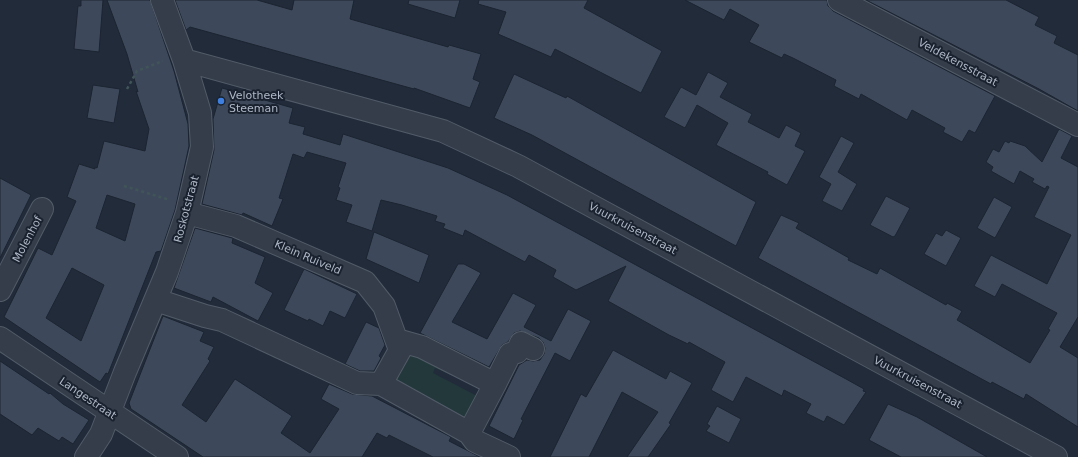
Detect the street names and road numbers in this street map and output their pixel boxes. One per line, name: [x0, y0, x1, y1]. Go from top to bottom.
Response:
street label: Veldekensstraat: [916, 36, 1000, 89]
street label: Roskotstraat: [171, 173, 202, 244]
street label: Vuurkruisenstraat: [586, 200, 680, 258]
street label: Molenhof: [10, 213, 46, 265]
street label: Klein Ruiveld: [273, 238, 343, 277]
street label: Vuurkruisenstraat: [871, 354, 965, 412]
street label: Langestraat: [57, 375, 119, 423]

